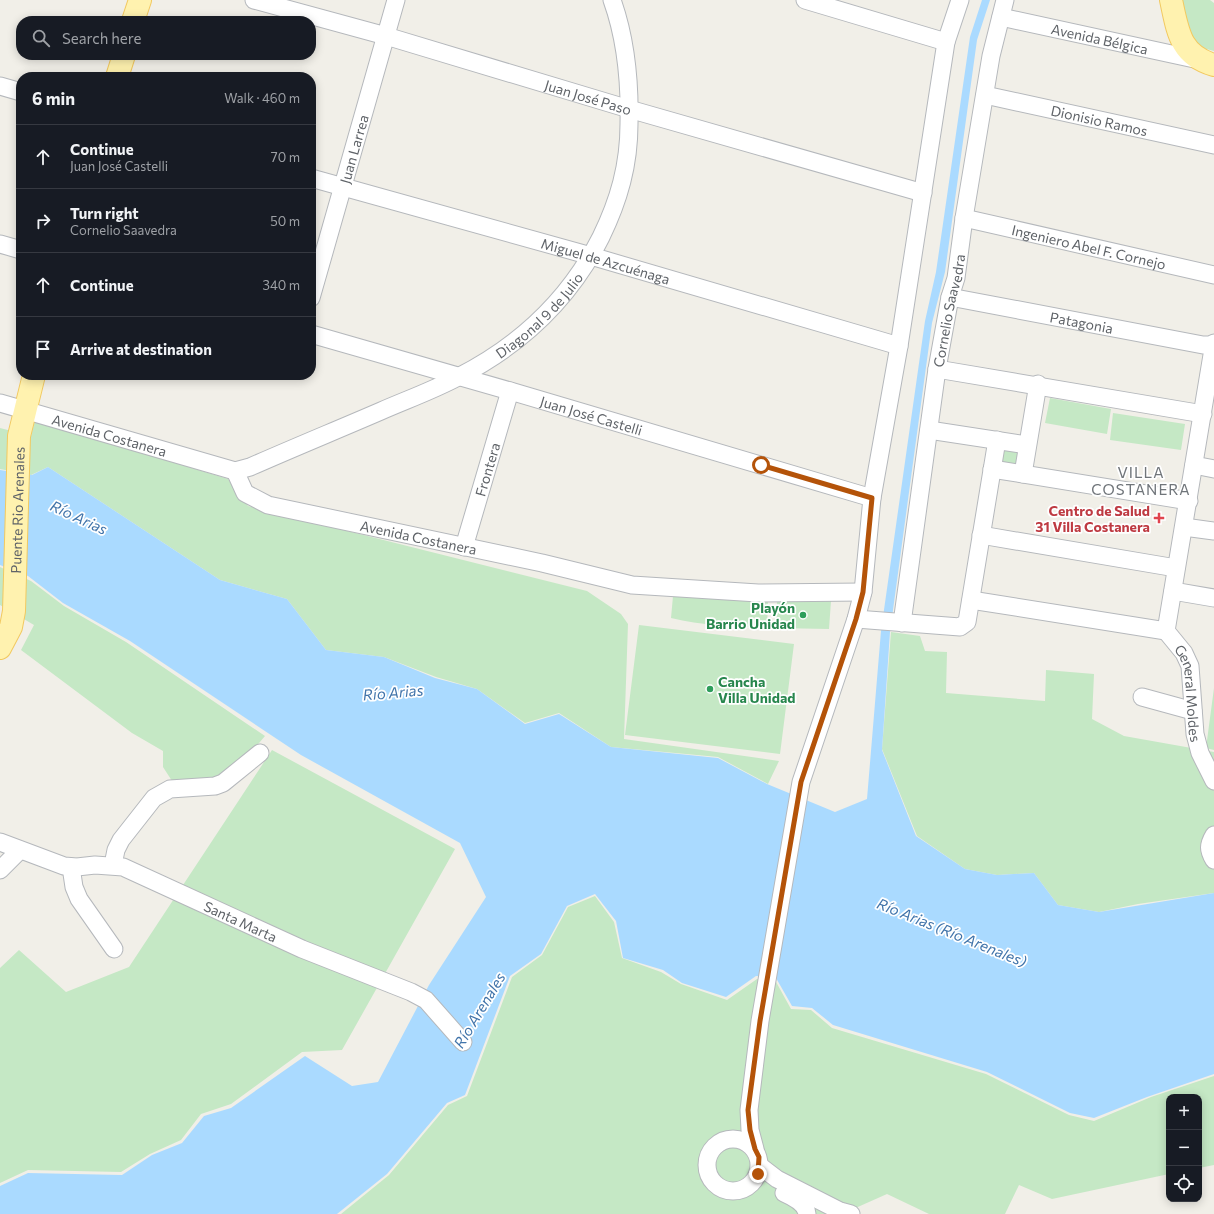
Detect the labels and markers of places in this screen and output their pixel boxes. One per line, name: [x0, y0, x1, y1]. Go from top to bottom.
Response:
place label: Centro de Salud 31 Villa Costanera: [1035, 502, 1150, 535]
marker: Centro de Salud 31 Villa Costanera: [1153, 512, 1165, 524]
place label: Playón Barrio Unidad: [706, 599, 795, 632]
marker: Playón Barrio Unidad: [798, 610, 808, 620]
place label: Cancha Villa Unidad: [718, 673, 795, 706]
marker: Cancha Villa Unidad: [705, 684, 715, 694]

